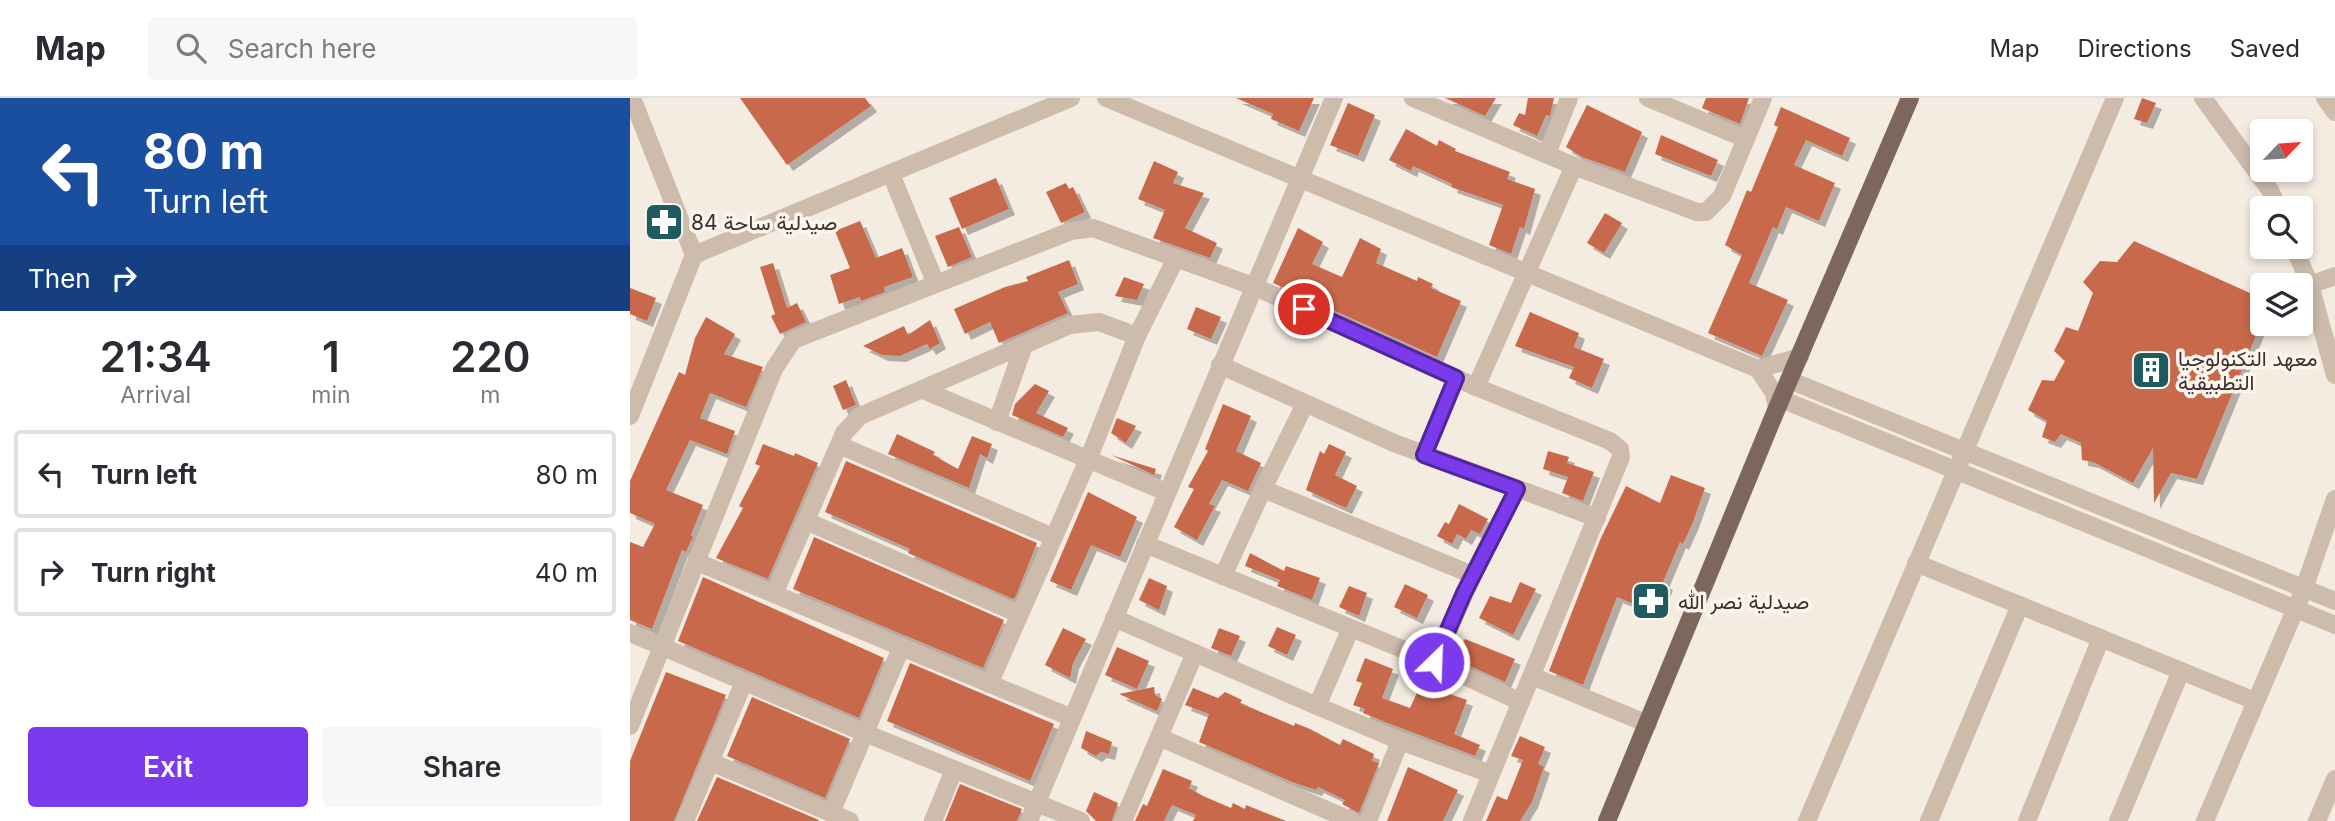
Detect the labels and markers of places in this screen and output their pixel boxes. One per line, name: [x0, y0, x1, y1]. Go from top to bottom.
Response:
pharmacy icon: صيدلية ساحة 84: [643, 201, 685, 243]
place label: صيدلية ساحة 84: [691, 210, 837, 235]
pin: [1274, 279, 1334, 339]
place label: معهد التكنولوجيا التطبيقية: [2178, 346, 2317, 395]
building icon: معهد التكنولوجيا التطبيقية: [2130, 349, 2172, 391]
pharmacy icon: صيدلية نصر الله: [1630, 580, 1672, 622]
place label: صيدلية نصر الله: [1678, 589, 1809, 615]

